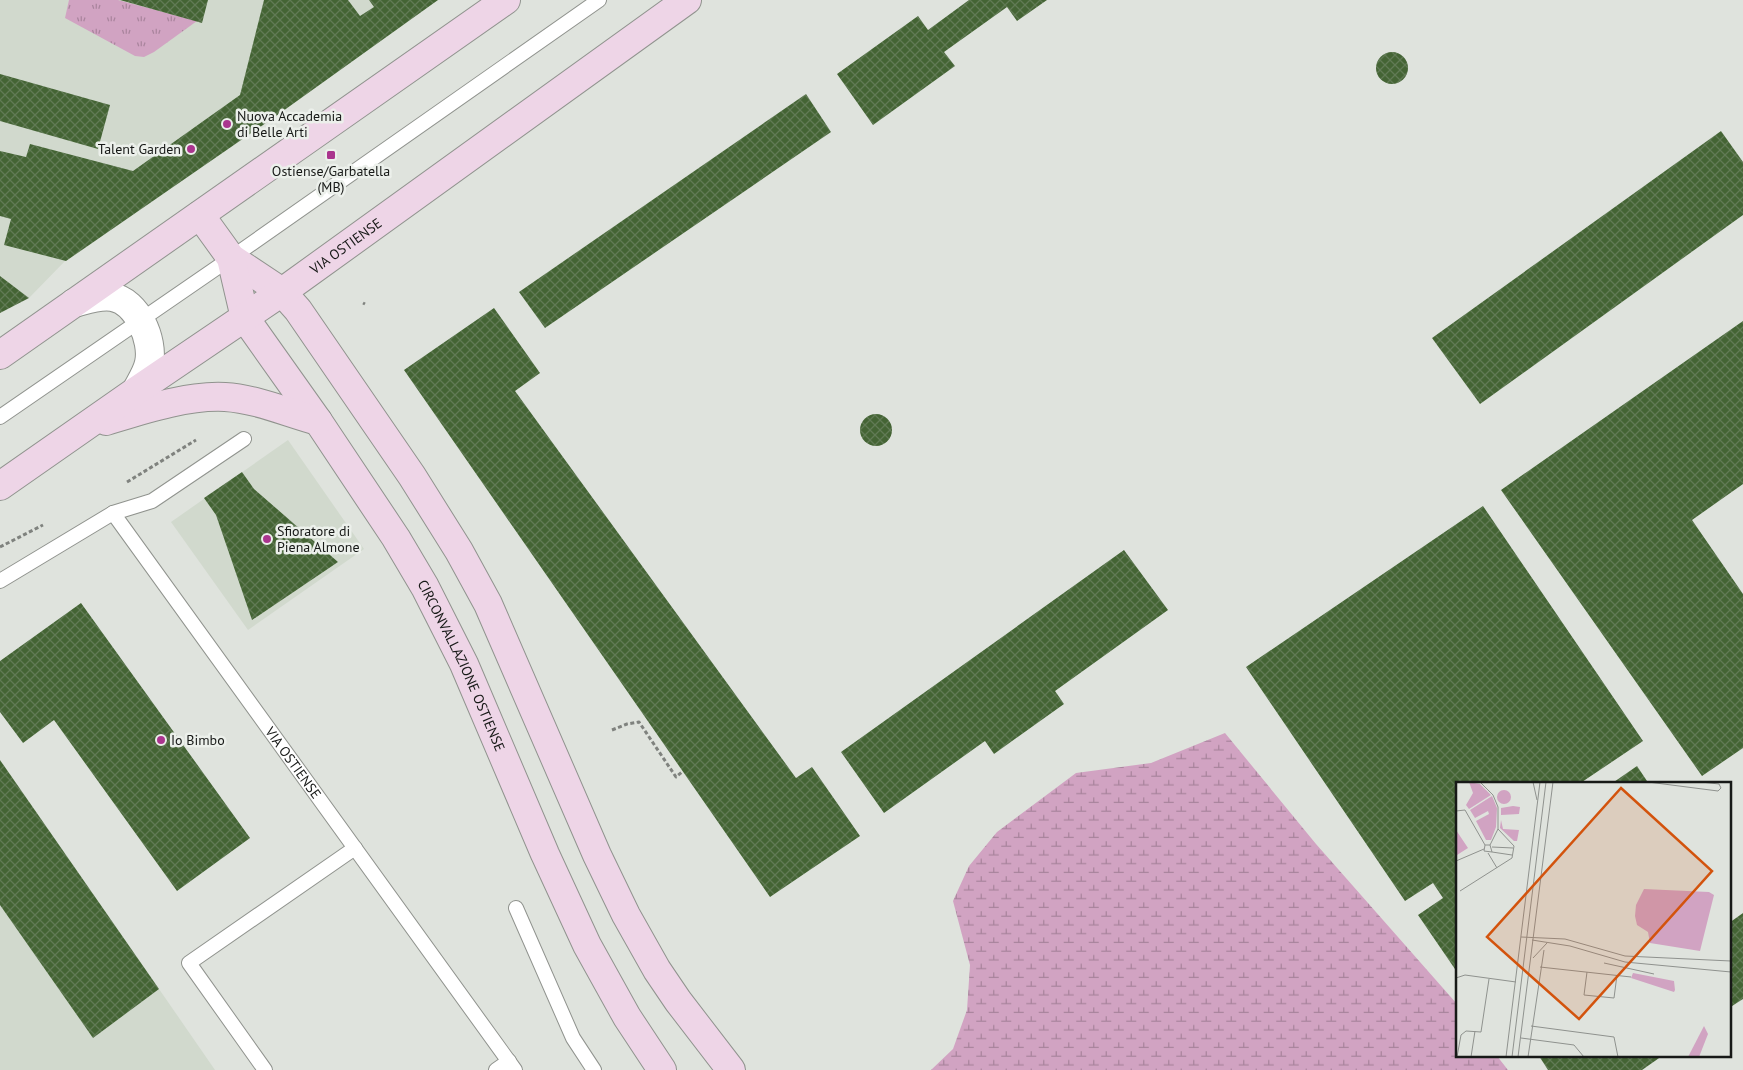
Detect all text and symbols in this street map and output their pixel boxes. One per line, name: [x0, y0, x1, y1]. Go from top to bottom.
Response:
place label: Nuova Accademia di Belle Arti: [237, 107, 342, 141]
marker: Nuova Accademia di Belle Arti: [221, 118, 233, 130]
place label: Talent Garden: [98, 140, 181, 158]
marker: Talent Garden: [185, 143, 197, 155]
marker: Ostiense/Garbatella (MB): [325, 149, 337, 161]
place label: Ostiense/Garbatella (MB): [272, 162, 390, 196]
street label: VIA OSTIENSE: [306, 214, 385, 278]
place label: Sfioratore di Piena Almone: [277, 522, 360, 556]
marker: Sfioratore di Piena Almone: [261, 533, 273, 545]
street label: CIRCONVALLAZIONE OSTIENSE: [414, 576, 509, 754]
street label: VIA OSTIENSE: [261, 723, 325, 802]
place label: Io Bimbo: [171, 731, 225, 749]
marker: Io Bimbo: [155, 734, 167, 746]
inset map: [1456, 782, 1730, 1058]

